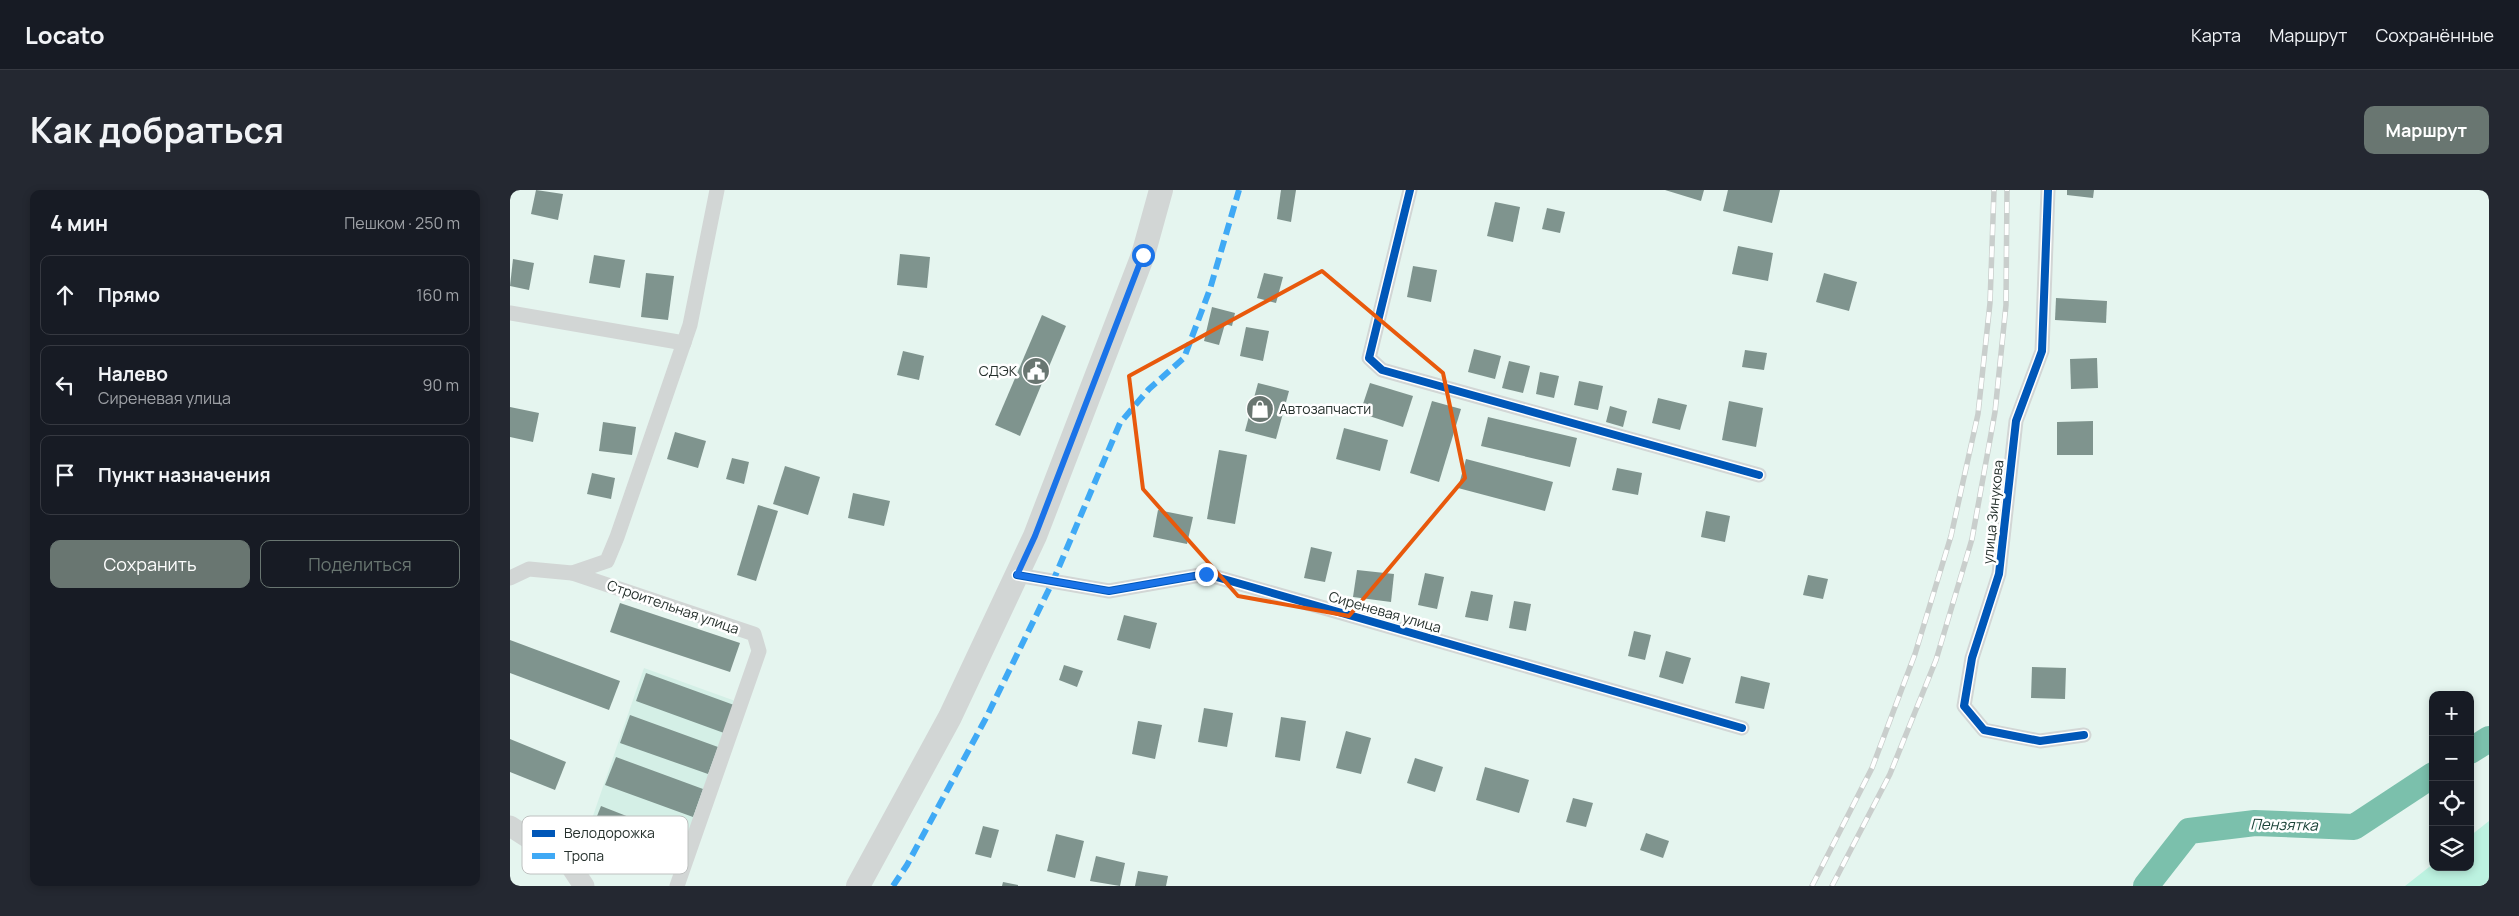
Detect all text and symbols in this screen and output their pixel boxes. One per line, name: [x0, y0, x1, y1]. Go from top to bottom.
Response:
text: Locato: [25, 18, 105, 51]
text: Карта: [2191, 23, 2241, 47]
text: Маршрут: [2269, 23, 2347, 47]
text: Сохранённые: [2375, 23, 2494, 47]
text: Как добраться: [30, 106, 284, 154]
button: Маршрут: [2364, 106, 2489, 154]
text: 4 мин: [50, 209, 108, 237]
text: Пешком · 250 m: [344, 212, 460, 234]
route start: [1132, 244, 1155, 267]
icon: ahead: [51, 281, 79, 309]
text: Прямо: [98, 282, 160, 308]
text: 160 m: [416, 284, 459, 306]
public building icon: СДЭК: [1021, 356, 1051, 386]
text: Налево: [98, 361, 168, 387]
place label: СДЭК: [979, 361, 1018, 380]
icon: left: [51, 371, 79, 399]
text: 90 m: [423, 374, 459, 396]
text: Сиреневая улица: [98, 387, 231, 409]
shop icon: Автозапчасти: [1245, 394, 1275, 424]
place label: Автозапчасти: [1279, 399, 1371, 418]
street label: улица Зинукова: [1978, 459, 2007, 565]
icon: arrive: [51, 461, 79, 489]
text: Пункт назначения: [98, 462, 271, 488]
button: Сохранить: [50, 540, 250, 588]
button: Поделиться: [260, 540, 460, 588]
route end: [1195, 563, 1218, 586]
street label: Строительная улица: [605, 575, 742, 638]
street label: Сиреневая улица: [1327, 586, 1444, 637]
map controls: [2429, 691, 2474, 871]
button: +: [2429, 691, 2474, 736]
button: −: [2429, 736, 2474, 781]
button: locate: [2429, 781, 2474, 826]
water label: Пензятка: [2250, 813, 2318, 836]
legend: [522, 816, 688, 874]
text: Велодорожка: [564, 823, 655, 842]
button: layers: [2429, 826, 2474, 871]
text: Тропа: [564, 846, 604, 865]

